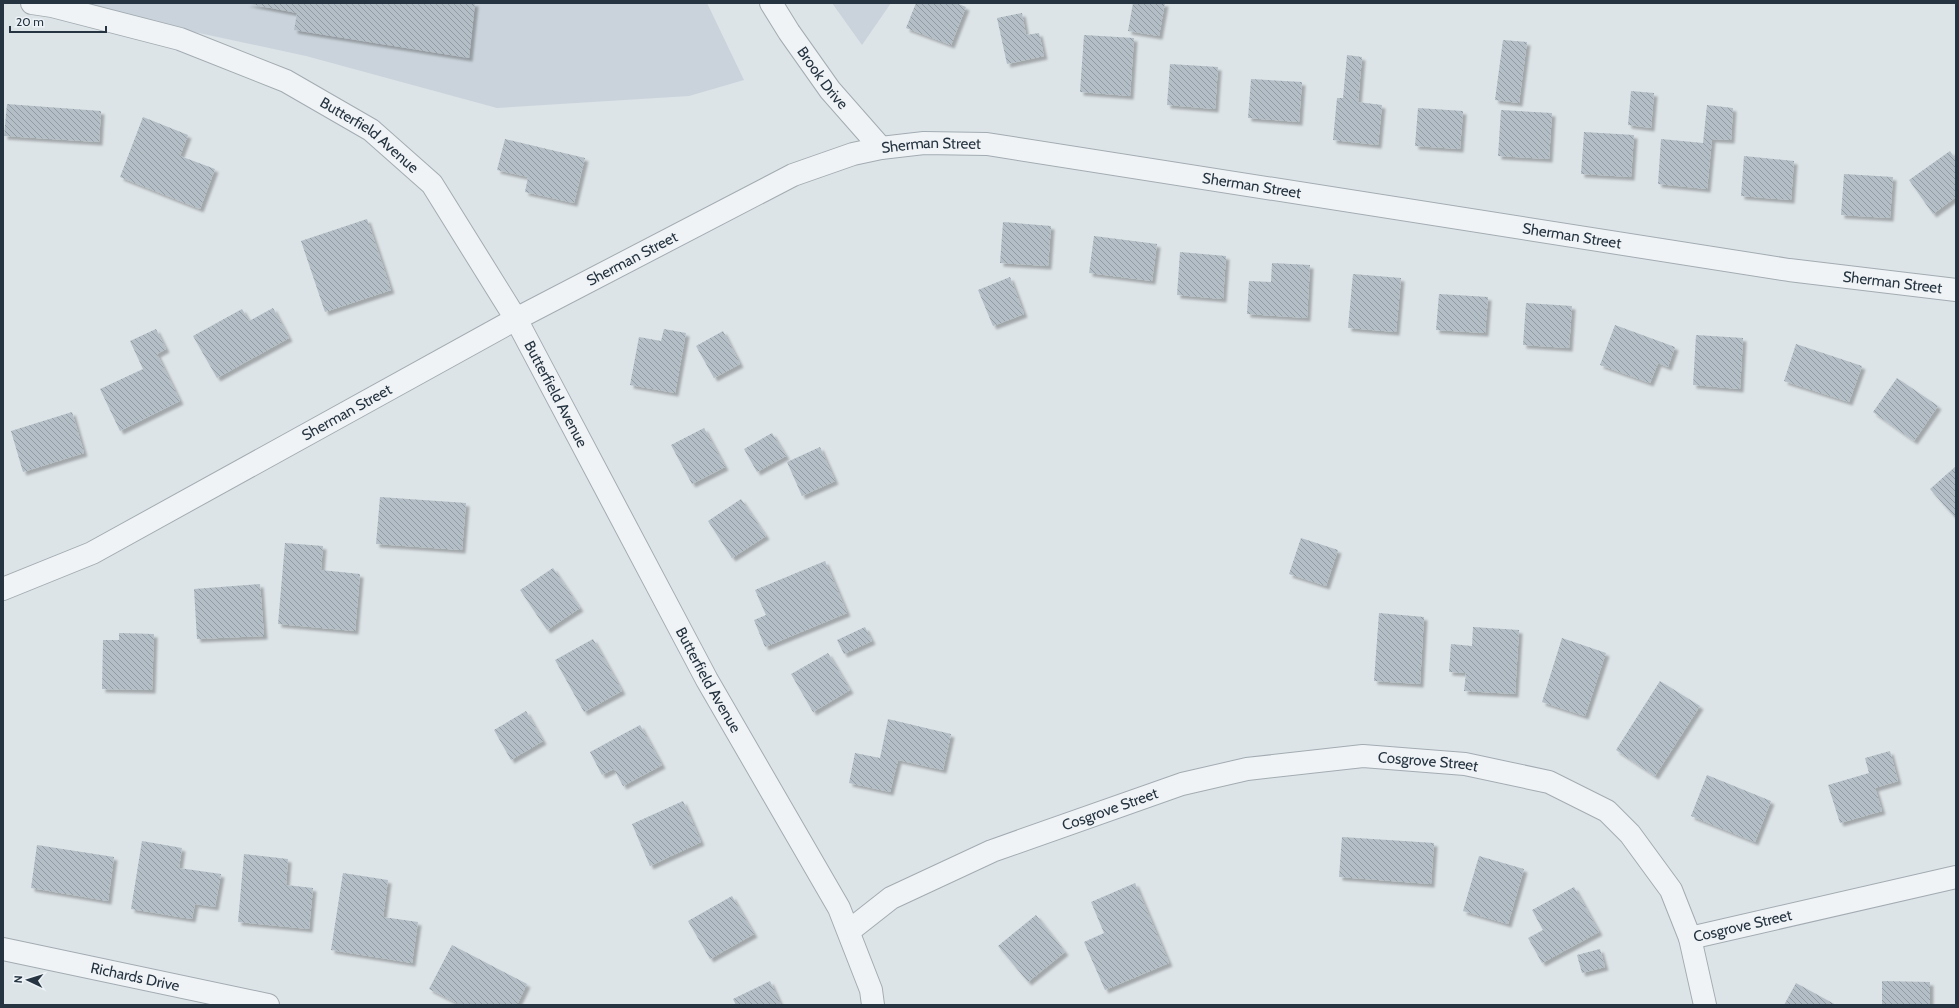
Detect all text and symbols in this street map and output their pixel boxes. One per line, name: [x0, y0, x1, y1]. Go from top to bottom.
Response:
scale bar: [10, 8, 106, 34]
text: 20 m: [16, 14, 44, 29]
street label: Brook Drive: [793, 43, 852, 113]
street label: Butterfield Avenue: [317, 93, 422, 177]
street label: Sherman Street: [880, 134, 981, 157]
street label: Sherman Street: [1201, 169, 1303, 202]
street label: Sherman Street: [1521, 219, 1623, 253]
street label: Sherman Street: [583, 228, 680, 290]
street label: Sherman Street: [1842, 268, 1943, 297]
street label: Butterfield Avenue: [520, 338, 591, 451]
street label: Sherman Street: [299, 380, 395, 444]
street label: Butterfield Avenue: [672, 624, 745, 736]
street label: Cosgrove Street: [1377, 748, 1480, 776]
street label: Cosgrove Street: [1060, 784, 1160, 835]
street label: Cosgrove Street: [1692, 906, 1794, 946]
street label: Richards Drive: [89, 959, 181, 995]
north arrow: [8, 960, 48, 1000]
text: N: [11, 975, 25, 984]

